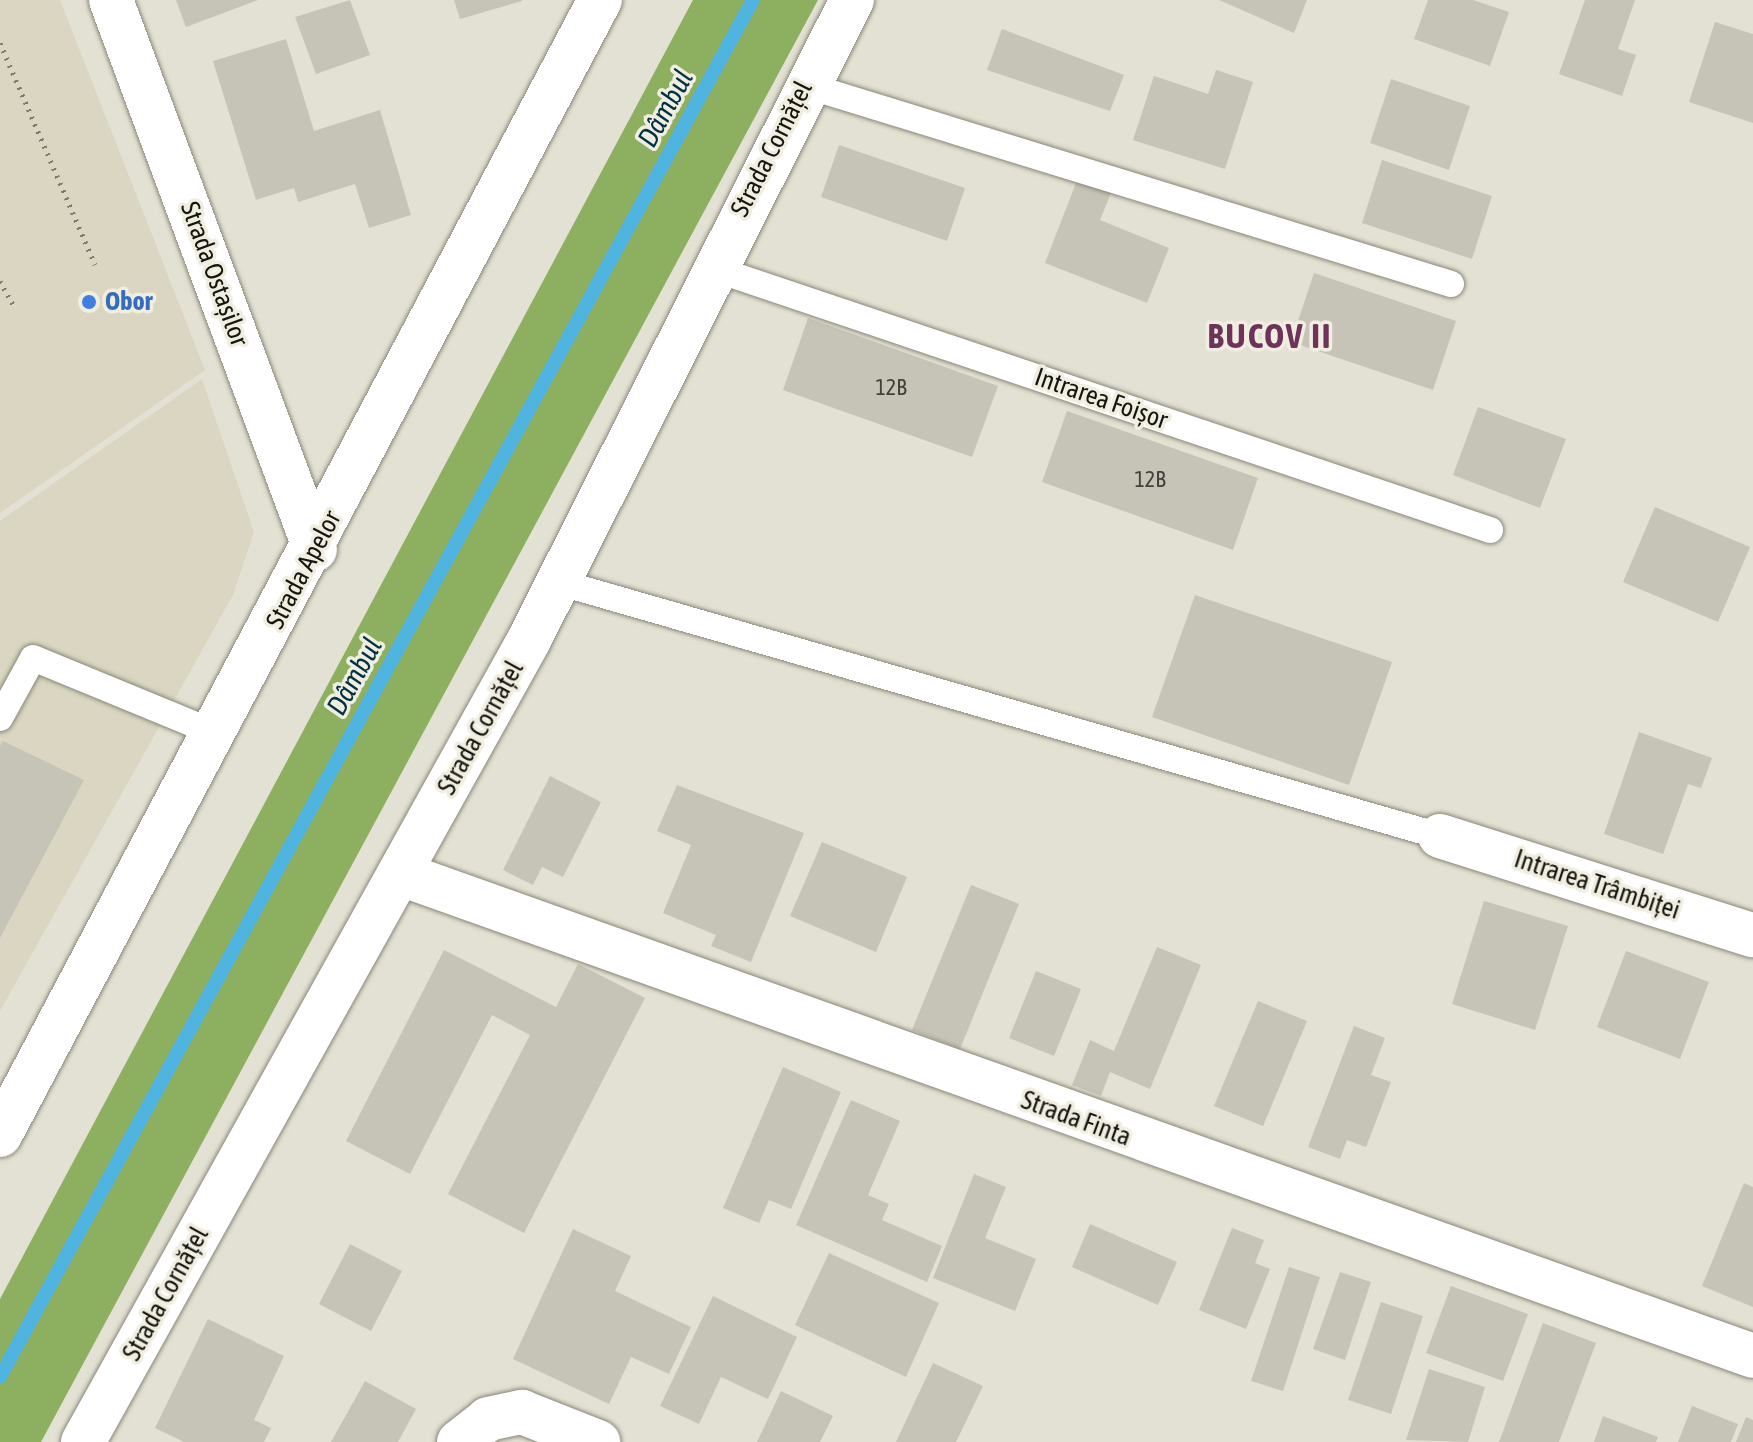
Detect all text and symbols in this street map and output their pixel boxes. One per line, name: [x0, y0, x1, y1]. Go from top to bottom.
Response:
water label: Dâmbul: [630, 64, 700, 152]
street label: Strada Cornățel: [725, 76, 819, 222]
street label: Strada Ostașilor: [173, 198, 255, 350]
place label: Obor: [105, 286, 152, 318]
marker: Obor: [80, 293, 98, 311]
district label: BUCOV II: [1208, 316, 1332, 356]
street label: Intrarea Foișor: [1031, 362, 1171, 436]
house number: 12B: [875, 375, 907, 401]
house number: 12B: [1134, 467, 1166, 493]
street label: Strada Apelor: [260, 506, 348, 634]
water label: Dâmbul: [319, 632, 389, 720]
street label: Strada Cornățel: [432, 656, 530, 800]
street label: Intrarea Trâmbiței: [1510, 844, 1684, 926]
street label: Strada Finta: [1017, 1085, 1135, 1153]
street label: Strada Cornățel: [117, 1222, 215, 1366]

